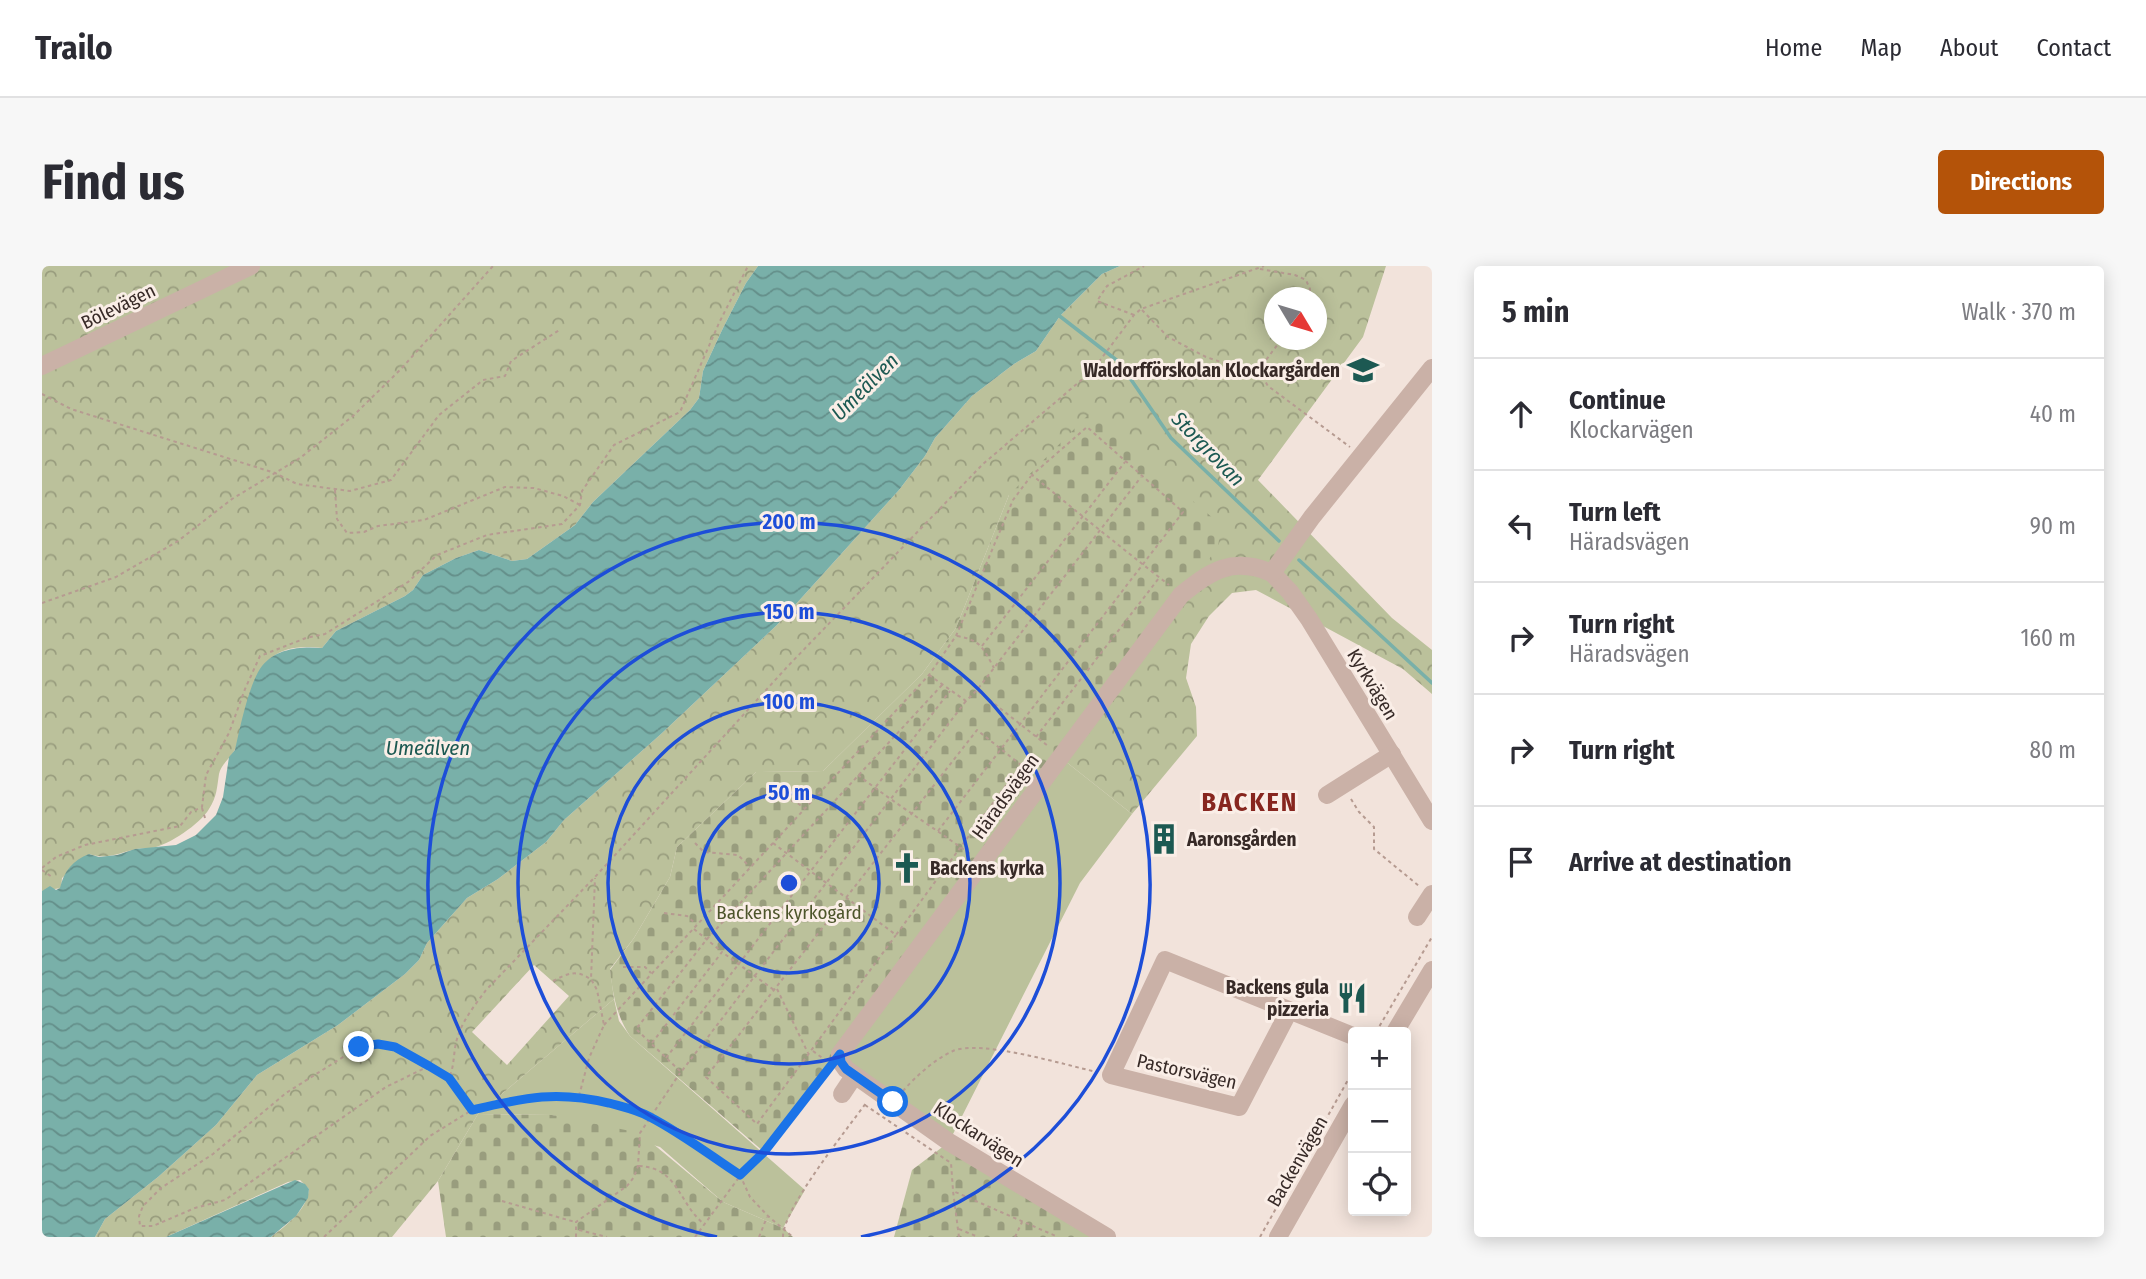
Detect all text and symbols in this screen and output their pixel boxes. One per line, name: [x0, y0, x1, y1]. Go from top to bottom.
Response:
text: Trailo: [35, 28, 113, 68]
text: Home: [1765, 34, 1822, 62]
text: Map: [1860, 34, 1902, 62]
text: About: [1940, 34, 1998, 62]
text: Contact: [2036, 34, 2111, 62]
button: Directions: [1938, 150, 2104, 214]
text: Find us: [42, 153, 185, 212]
street label: Bölevägen: [77, 279, 159, 334]
north arrow: [1264, 287, 1327, 350]
text: 5 min: [1502, 294, 1569, 330]
text: Walk · 370 m: [1962, 298, 2076, 326]
water label: Umeälven: [826, 348, 904, 426]
school or university icon: Waldorfförskolan Klockargården: [1346, 353, 1380, 387]
place label: Waldorfförskolan Klockargården: [1084, 359, 1340, 382]
text: Continue: [1569, 385, 1666, 416]
icon: ahead: [1502, 395, 1540, 433]
text: 40 m: [2030, 400, 2076, 428]
water label: Storgrovan: [1165, 405, 1250, 492]
text: Klockarvägen: [1569, 416, 1694, 444]
text: Turn left: [1569, 497, 1661, 528]
icon: left: [1502, 507, 1540, 545]
text: 200 m: [761, 509, 816, 535]
text: 90 m: [2030, 512, 2076, 540]
text: Häradsvägen: [1569, 528, 1690, 556]
text: 150 m: [763, 599, 815, 625]
text: Turn right: [1569, 609, 1675, 640]
icon: right: [1502, 619, 1540, 657]
text: 160 m: [2021, 624, 2076, 652]
text: Häradsvägen: [1569, 640, 1690, 668]
street label: Kyrkvägen: [1342, 644, 1403, 724]
text: 100 m: [763, 689, 815, 715]
icon: right: [1502, 731, 1540, 769]
water label: Umeälven: [386, 735, 470, 761]
text: Turn right: [1569, 735, 1675, 766]
text: 80 m: [2029, 736, 2076, 764]
street label: Häradsvägen: [967, 749, 1044, 843]
text: 50 m: [768, 780, 810, 806]
district label: BACKEN: [1202, 787, 1298, 818]
building icon: Aaronsgården: [1147, 822, 1181, 856]
place label: Aaronsgården: [1186, 828, 1296, 851]
icon: arrive: [1502, 843, 1540, 881]
text: Arrive at destination: [1569, 847, 1792, 878]
church icon: Backens kyrka: [890, 851, 924, 885]
place label: Backens kyrka: [930, 857, 1044, 880]
centre of rings: [777, 871, 801, 895]
park label: Backens kyrkogård: [716, 901, 862, 924]
place label: Backens gula pizzeria: [1226, 976, 1329, 1021]
restaurant icon: Backens gula pizzeria: [1335, 981, 1369, 1015]
map controls: [1348, 1027, 1411, 1216]
button: +: [1348, 1027, 1411, 1090]
route end: [343, 1031, 374, 1062]
street label: Pastorsvägen: [1135, 1049, 1239, 1094]
route start: [877, 1086, 908, 1117]
button: −: [1348, 1090, 1411, 1153]
street label: Klockarvägen: [929, 1097, 1028, 1172]
street label: Backenvägen: [1262, 1112, 1333, 1211]
button: locate: [1348, 1153, 1411, 1216]

